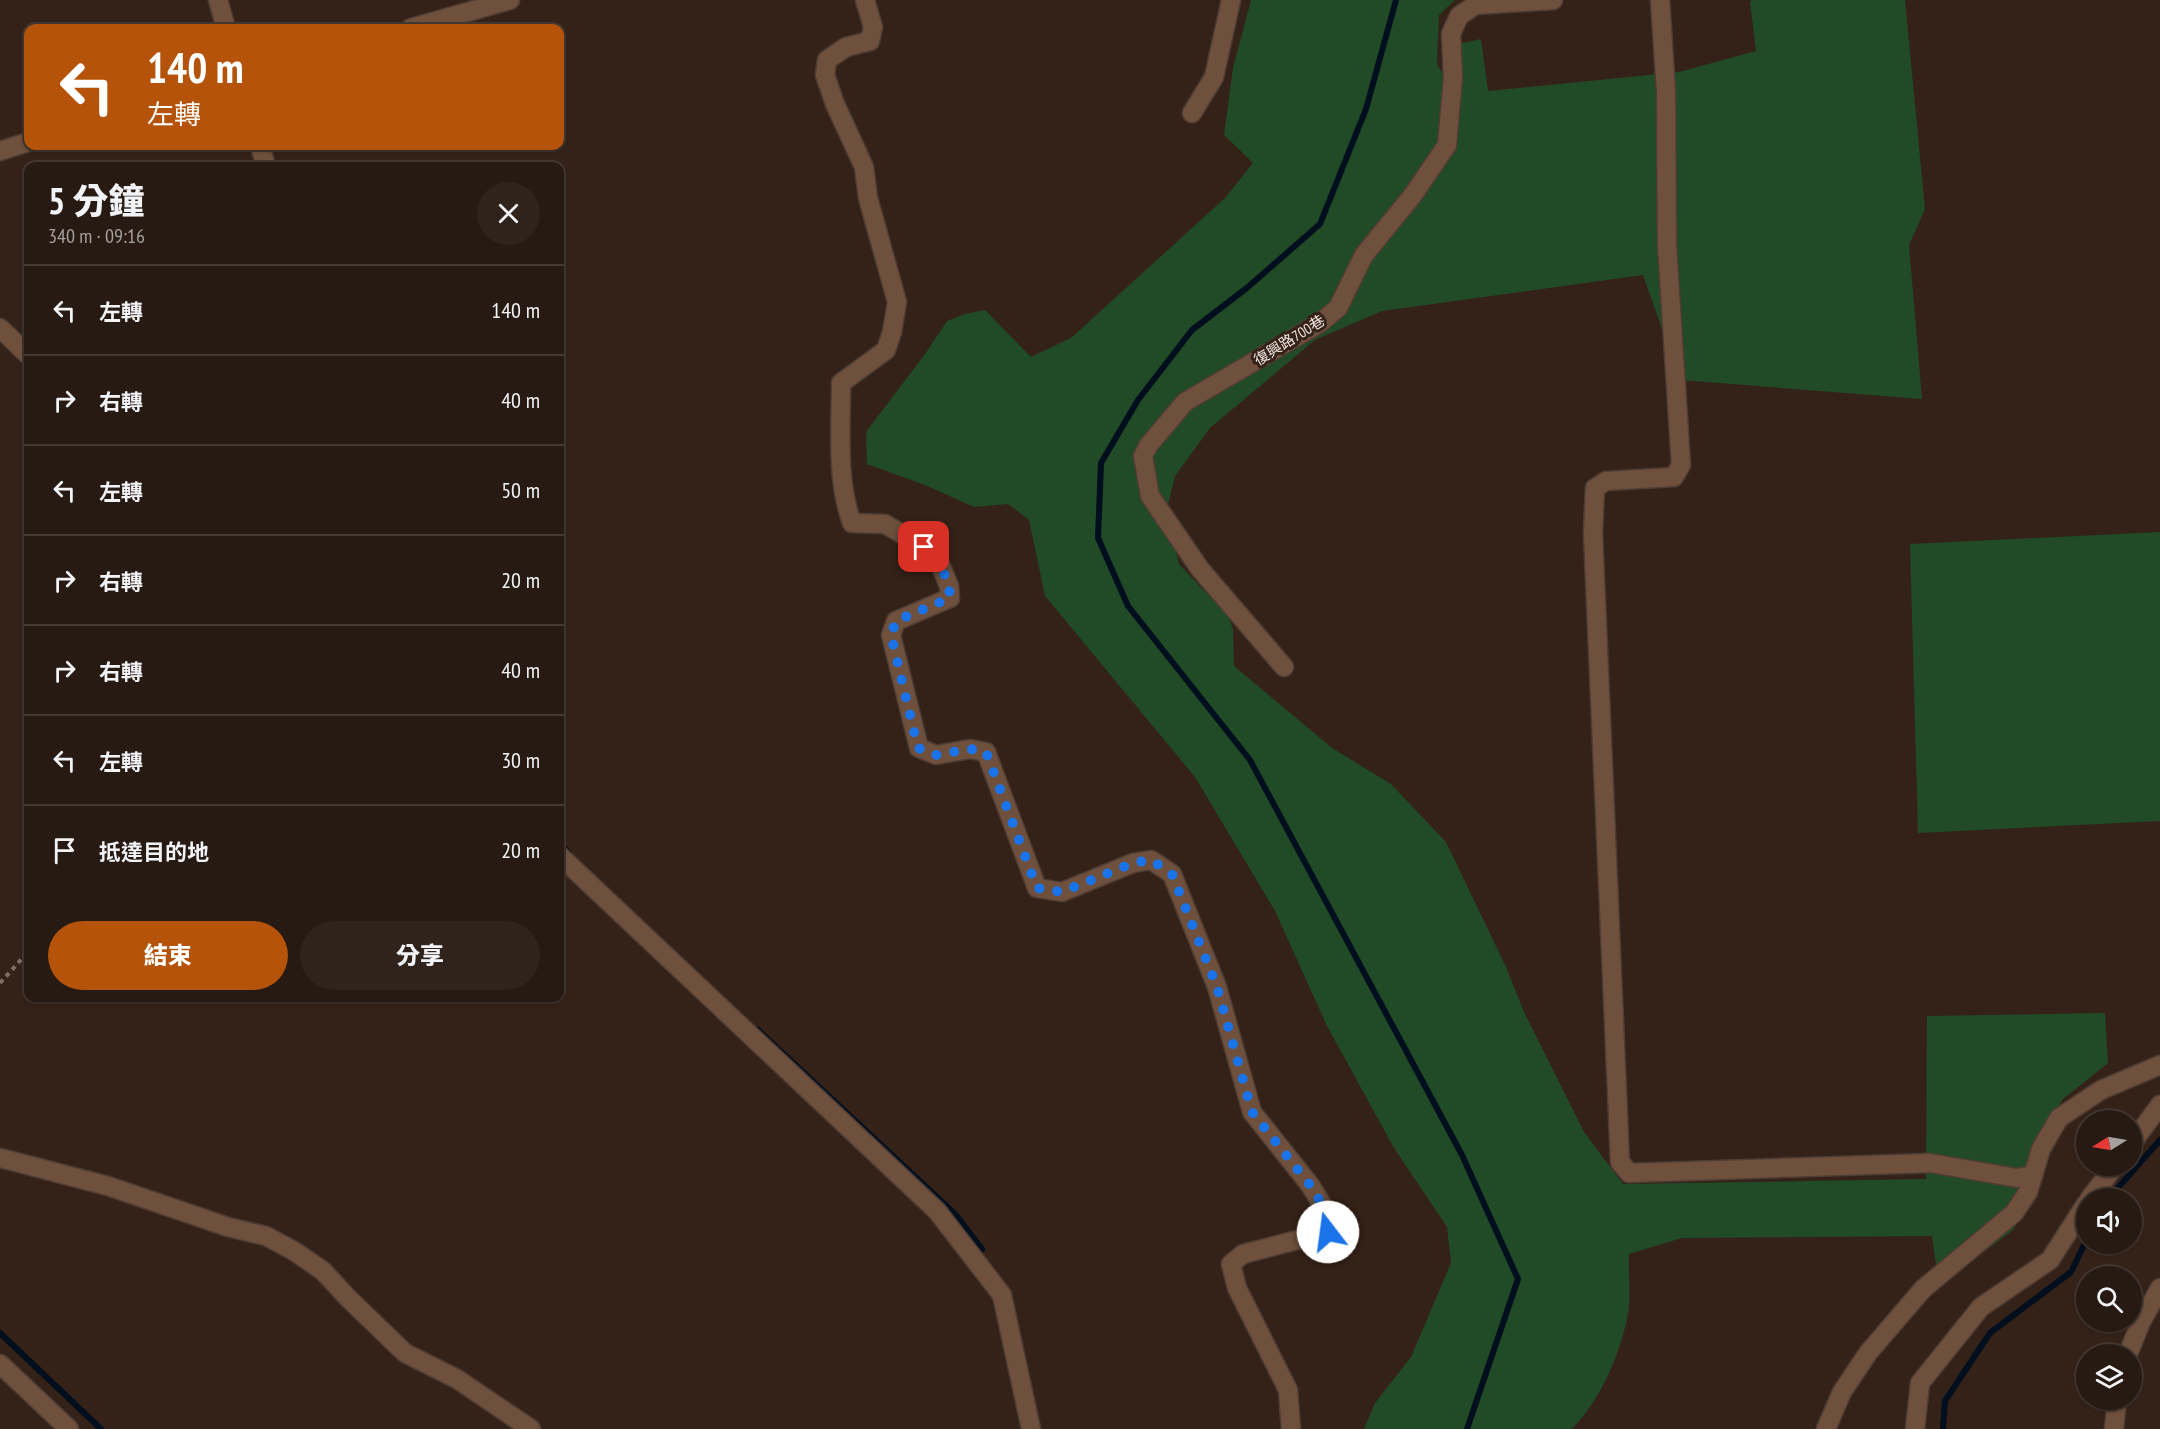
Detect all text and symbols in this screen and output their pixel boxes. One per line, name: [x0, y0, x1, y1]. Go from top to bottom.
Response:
text: 140 m: [147, 40, 244, 95]
icon: left: [48, 48, 126, 126]
text: 左轉: [147, 97, 201, 131]
text: 5 分鐘: [48, 177, 145, 224]
button: close: [477, 182, 540, 245]
text: 340 m · 09:16: [48, 223, 145, 249]
icon: left: [48, 294, 81, 327]
text: 140 m: [491, 296, 540, 324]
text: 左轉: [99, 298, 143, 326]
street label: 復興路700巷: [1250, 311, 1328, 369]
icon: right: [48, 384, 81, 417]
text: 40 m: [501, 386, 540, 414]
text: 右轉: [99, 388, 143, 416]
icon: left: [48, 474, 81, 507]
text: 50 m: [501, 476, 540, 504]
text: 左轉: [99, 478, 143, 506]
pin: [898, 521, 949, 572]
icon: arrive: [907, 530, 940, 563]
icon: right: [48, 564, 81, 597]
text: 20 m: [501, 566, 540, 594]
text: 右轉: [99, 568, 143, 596]
icon: right: [48, 654, 81, 687]
text: 40 m: [501, 656, 540, 684]
text: 右轉: [99, 658, 143, 686]
icon: left: [48, 744, 81, 777]
text: 30 m: [501, 746, 540, 774]
text: 左轉: [99, 748, 143, 776]
icon: arrive: [48, 834, 81, 867]
text: 20 m: [501, 836, 540, 864]
text: 抵達目的地: [99, 838, 209, 866]
button: 結束: [48, 921, 288, 990]
button: 分享: [300, 921, 540, 990]
north arrow: [2076, 1110, 2142, 1176]
map controls: [2076, 1110, 2142, 1410]
button: sound: [2076, 1188, 2142, 1254]
position arrow: [1296, 1200, 1360, 1264]
button: search: [2076, 1266, 2142, 1332]
button: layers: [2076, 1344, 2142, 1410]

